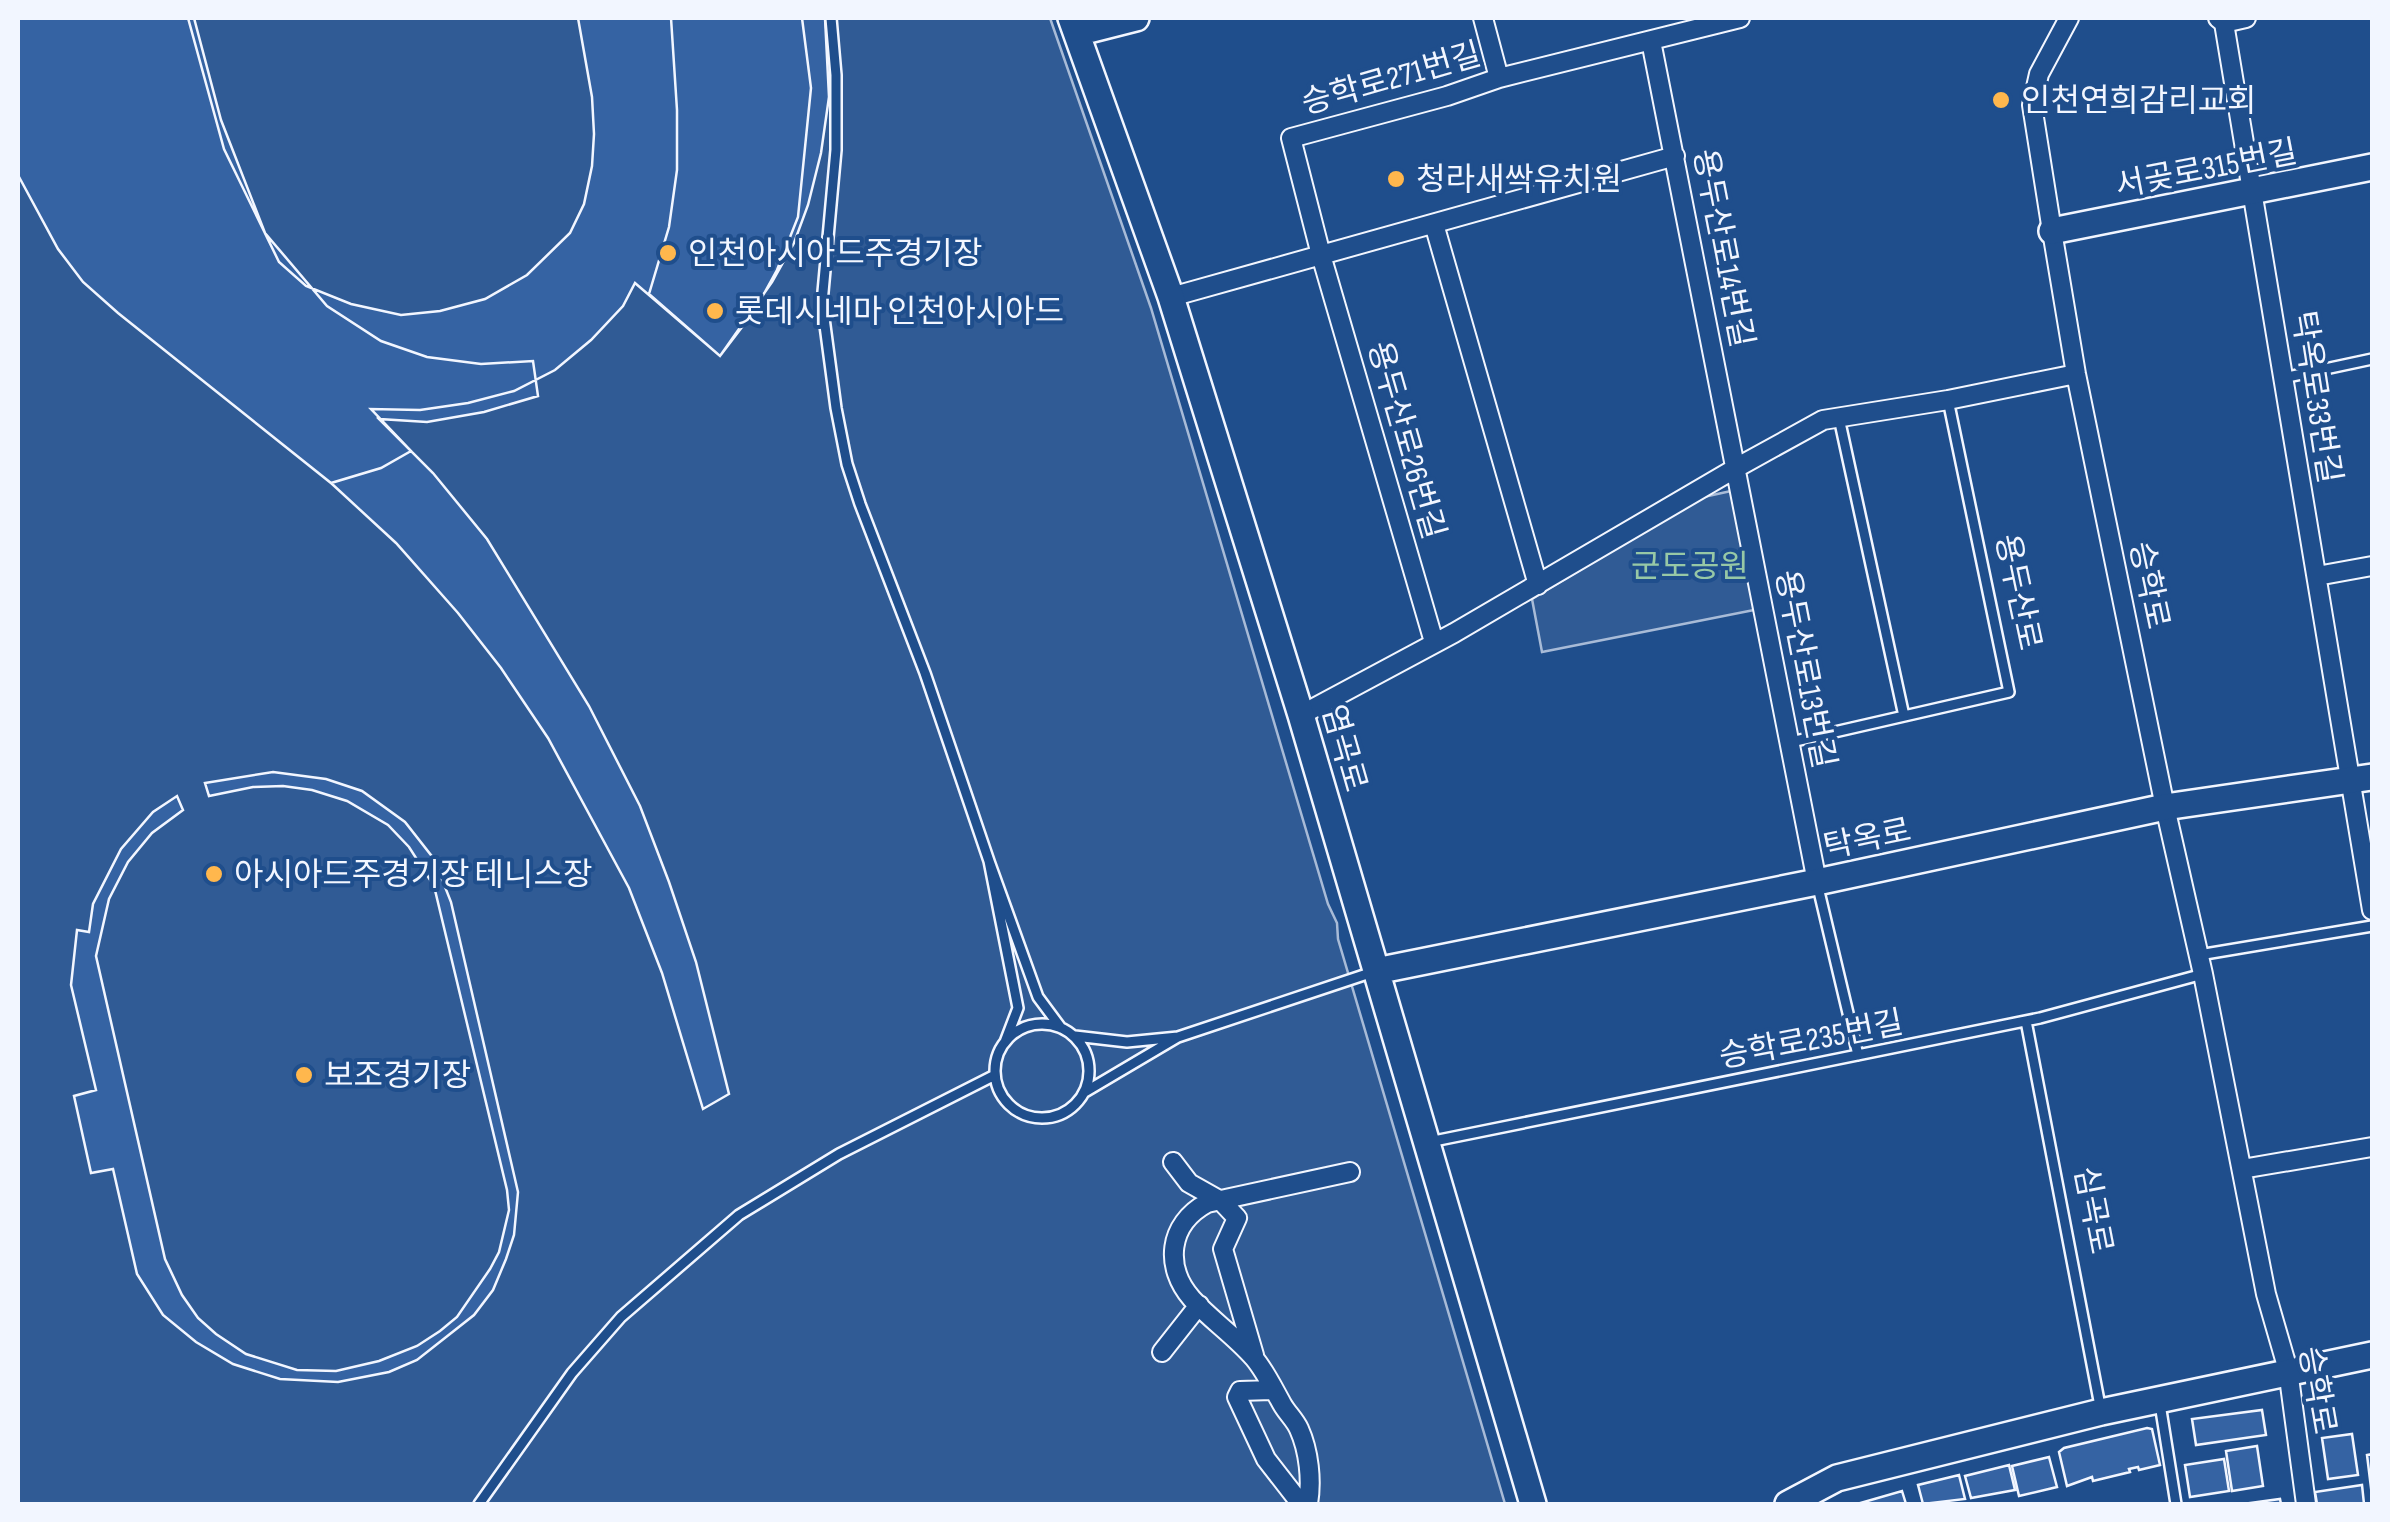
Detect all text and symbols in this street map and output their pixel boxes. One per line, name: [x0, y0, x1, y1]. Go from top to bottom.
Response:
street label: 승학로271번길: [1297, 35, 1485, 124]
place label: 인천연희감리교회: [2021, 82, 2257, 121]
marker: 인천연희감리교회: [1990, 89, 2012, 111]
street label: 서곶로315번길: [2112, 133, 2301, 206]
street label: 용두산로14번길: [1684, 146, 1761, 351]
place label: 청라새싹유치원: [1416, 161, 1622, 200]
marker: 청라새싹유치원: [1385, 168, 1407, 190]
place label: 인천아시아드주경기장: [688, 235, 982, 274]
marker: 인천아시아드주경기장: [657, 242, 679, 264]
place label: 롯데시네마 인천아시아드: [735, 293, 1064, 332]
marker: 롯데시네마 인천아시아드: [704, 300, 726, 322]
street label: 탁옥로33번길: [2283, 308, 2348, 486]
street label: 용두산로26번길: [1359, 337, 1452, 544]
street label: 용두산로: [1986, 531, 2049, 654]
street label: 승학로: [2120, 538, 2177, 633]
park label: 군도공원: [1631, 548, 1749, 587]
street label: 용두산로13번길: [1766, 567, 1843, 772]
street label: 염곡로: [1313, 701, 1374, 796]
street label: 탁옥로: [1820, 811, 1915, 868]
place label: 아시아드주경기장 테니스장: [234, 856, 592, 895]
marker: 아시아드주경기장 테니스장: [203, 863, 225, 885]
street label: 승학로235번길: [1716, 1004, 1907, 1077]
place label: 보조경기장: [324, 1057, 471, 1096]
marker: 보조경기장: [293, 1064, 315, 1086]
street label: 심곡로: [2065, 1163, 2120, 1257]
street label: 승학로: [2290, 1343, 2343, 1437]

